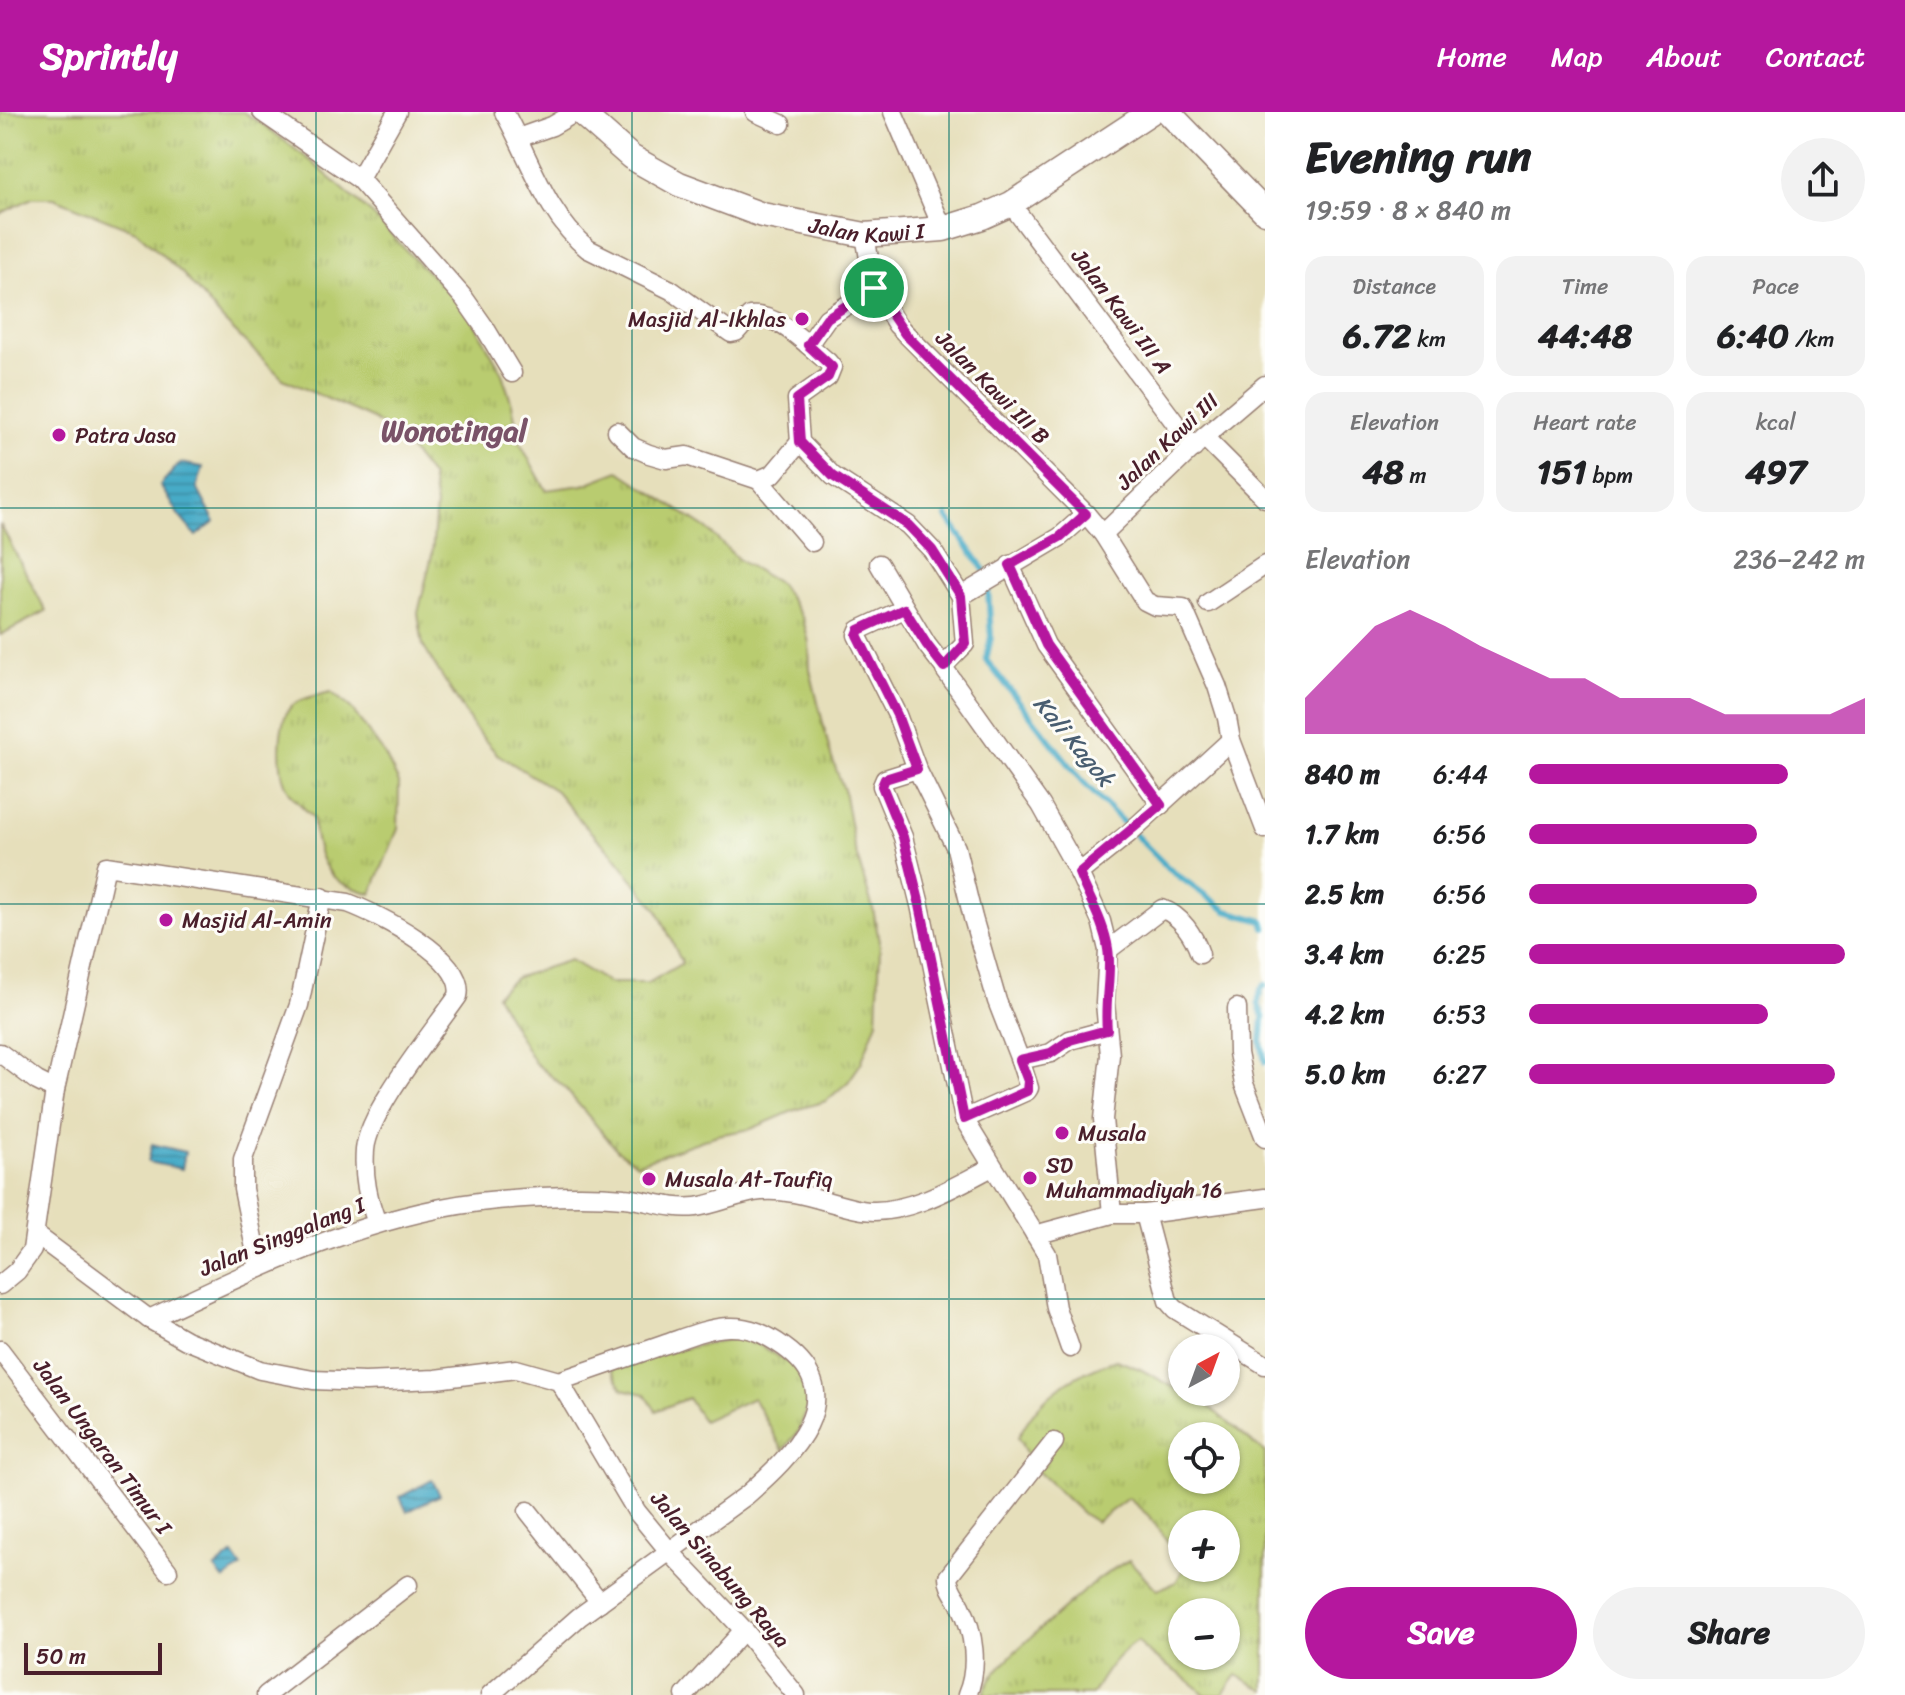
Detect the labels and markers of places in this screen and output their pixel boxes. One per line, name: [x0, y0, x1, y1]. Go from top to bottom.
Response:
pin: [840, 254, 908, 322]
place label: Masjid Al-Ikhlas: [628, 300, 787, 339]
marker: Masjid Al-Ikhlas: [793, 310, 811, 328]
place label: Patra Jasa: [75, 416, 176, 455]
marker: Patra Jasa: [50, 426, 68, 444]
place label: Masjid Al-Amin: [182, 901, 332, 940]
marker: Masjid Al-Amin: [157, 911, 175, 929]
place label: Musala: [1078, 1114, 1146, 1153]
marker: Musala: [1053, 1124, 1071, 1142]
place label: SD Muhammadiyah 16: [1046, 1146, 1222, 1210]
place label: Musala At-Taufiq: [665, 1160, 833, 1199]
marker: SD Muhammadiyah 16: [1021, 1169, 1039, 1187]
marker: Musala At-Taufiq: [640, 1170, 658, 1188]

